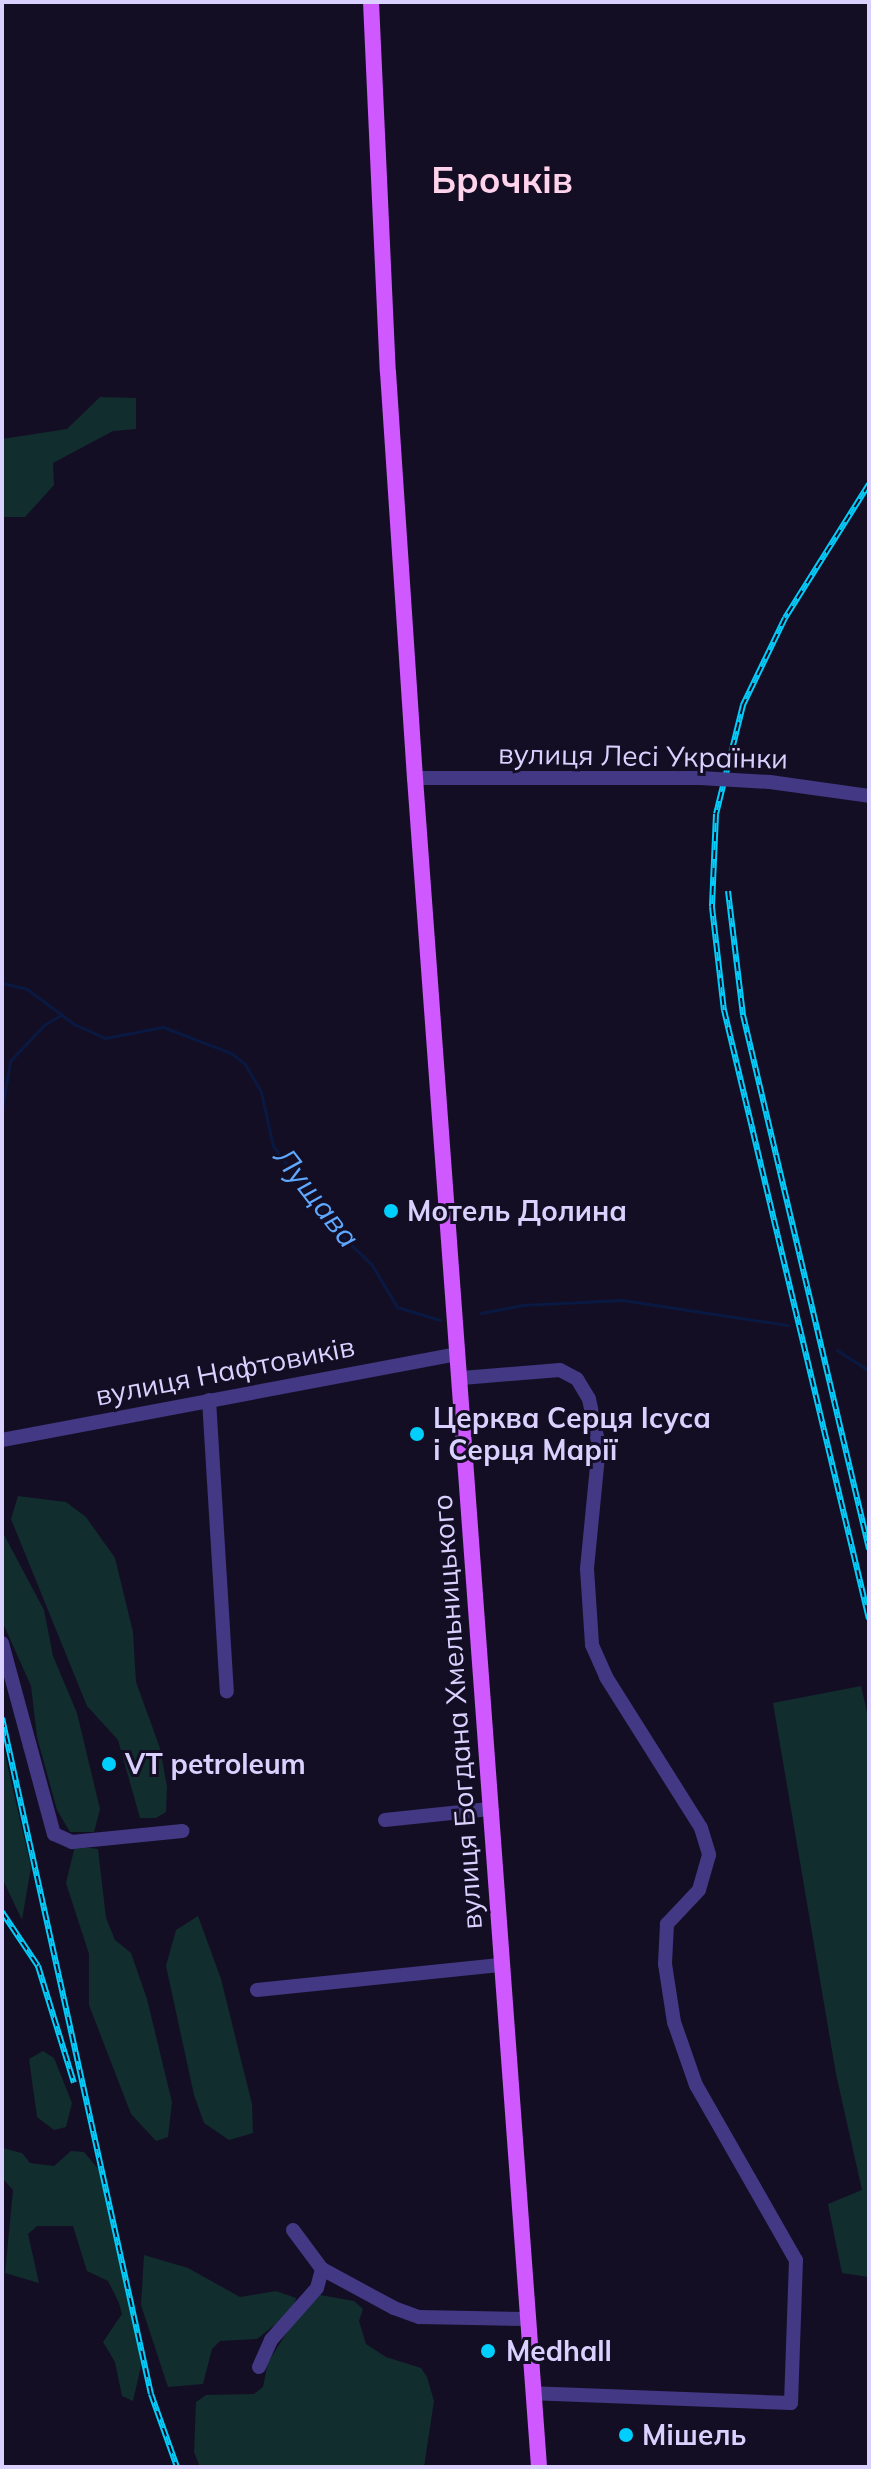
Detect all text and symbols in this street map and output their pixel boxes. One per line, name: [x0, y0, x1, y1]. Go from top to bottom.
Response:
district label: Брочків: [431, 158, 573, 202]
street label: вулиця Лесі Українки: [498, 737, 788, 775]
water label: Лущава: [267, 1140, 367, 1254]
place label: Мотель Долина: [407, 1194, 627, 1228]
marker: Мотель Долина: [382, 1202, 400, 1220]
street label: вулиця Нафтовиків: [93, 1329, 357, 1413]
place label: Церква Серця Ісуса і Серця Марії: [433, 1401, 711, 1467]
marker: Церква Серця Ісуса і Серця Марії: [408, 1425, 426, 1443]
street label: вулиця Богдана Хмельницького: [425, 1493, 489, 1931]
place label: VT petroleum: [125, 1747, 306, 1781]
marker: VT petroleum: [100, 1755, 118, 1773]
place label: Medhall: [506, 2334, 612, 2368]
marker: Medhall: [477, 2340, 499, 2362]
place label: Мішель: [642, 2418, 746, 2452]
marker: Мішель: [617, 2426, 635, 2444]

